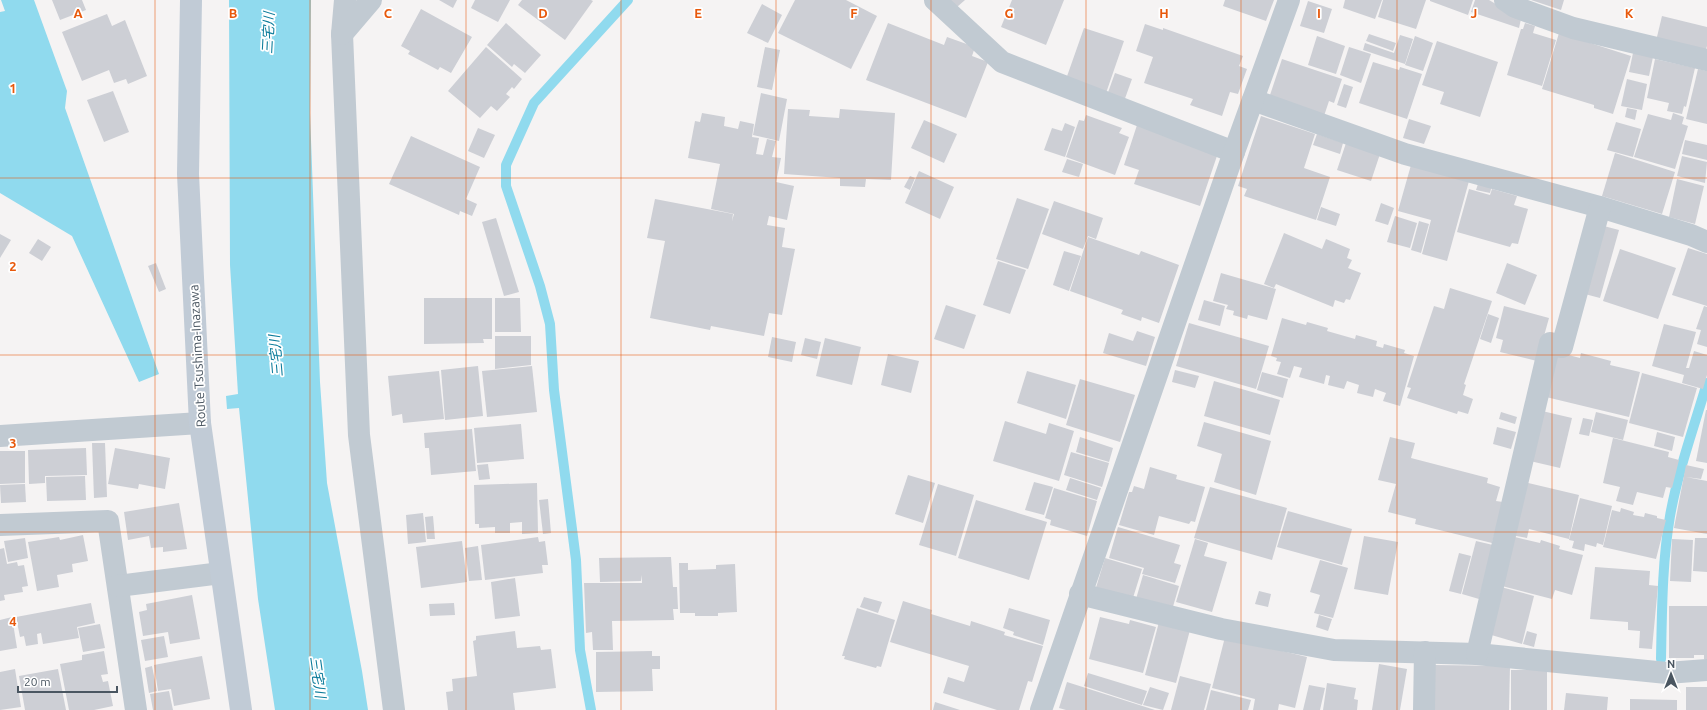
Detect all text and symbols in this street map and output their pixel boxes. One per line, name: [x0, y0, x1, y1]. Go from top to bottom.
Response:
text: A: [73, 6, 83, 20]
text: B: [229, 6, 238, 20]
text: C: [384, 6, 393, 20]
text: D: [538, 6, 548, 20]
text: E: [694, 6, 702, 20]
text: F: [850, 6, 858, 20]
text: G: [1005, 6, 1014, 20]
text: H: [1159, 6, 1169, 20]
text: I: [1317, 6, 1321, 20]
text: J: [1471, 6, 1477, 20]
text: K: [1625, 6, 1634, 20]
water label: 三宅川: [259, 10, 277, 54]
text: 1: [9, 81, 17, 95]
text: 2: [9, 259, 17, 273]
street label: Route Tsushima-Inazawa: [186, 284, 208, 428]
water label: 三宅川: [266, 332, 286, 378]
text: 3: [9, 436, 17, 450]
text: 4: [9, 614, 17, 628]
north arrow: [1651, 654, 1691, 694]
water label: 三宅川: [307, 655, 329, 701]
text: N: [1667, 658, 1675, 670]
scale bar: [18, 668, 117, 694]
text: 20 m: [24, 675, 51, 688]

